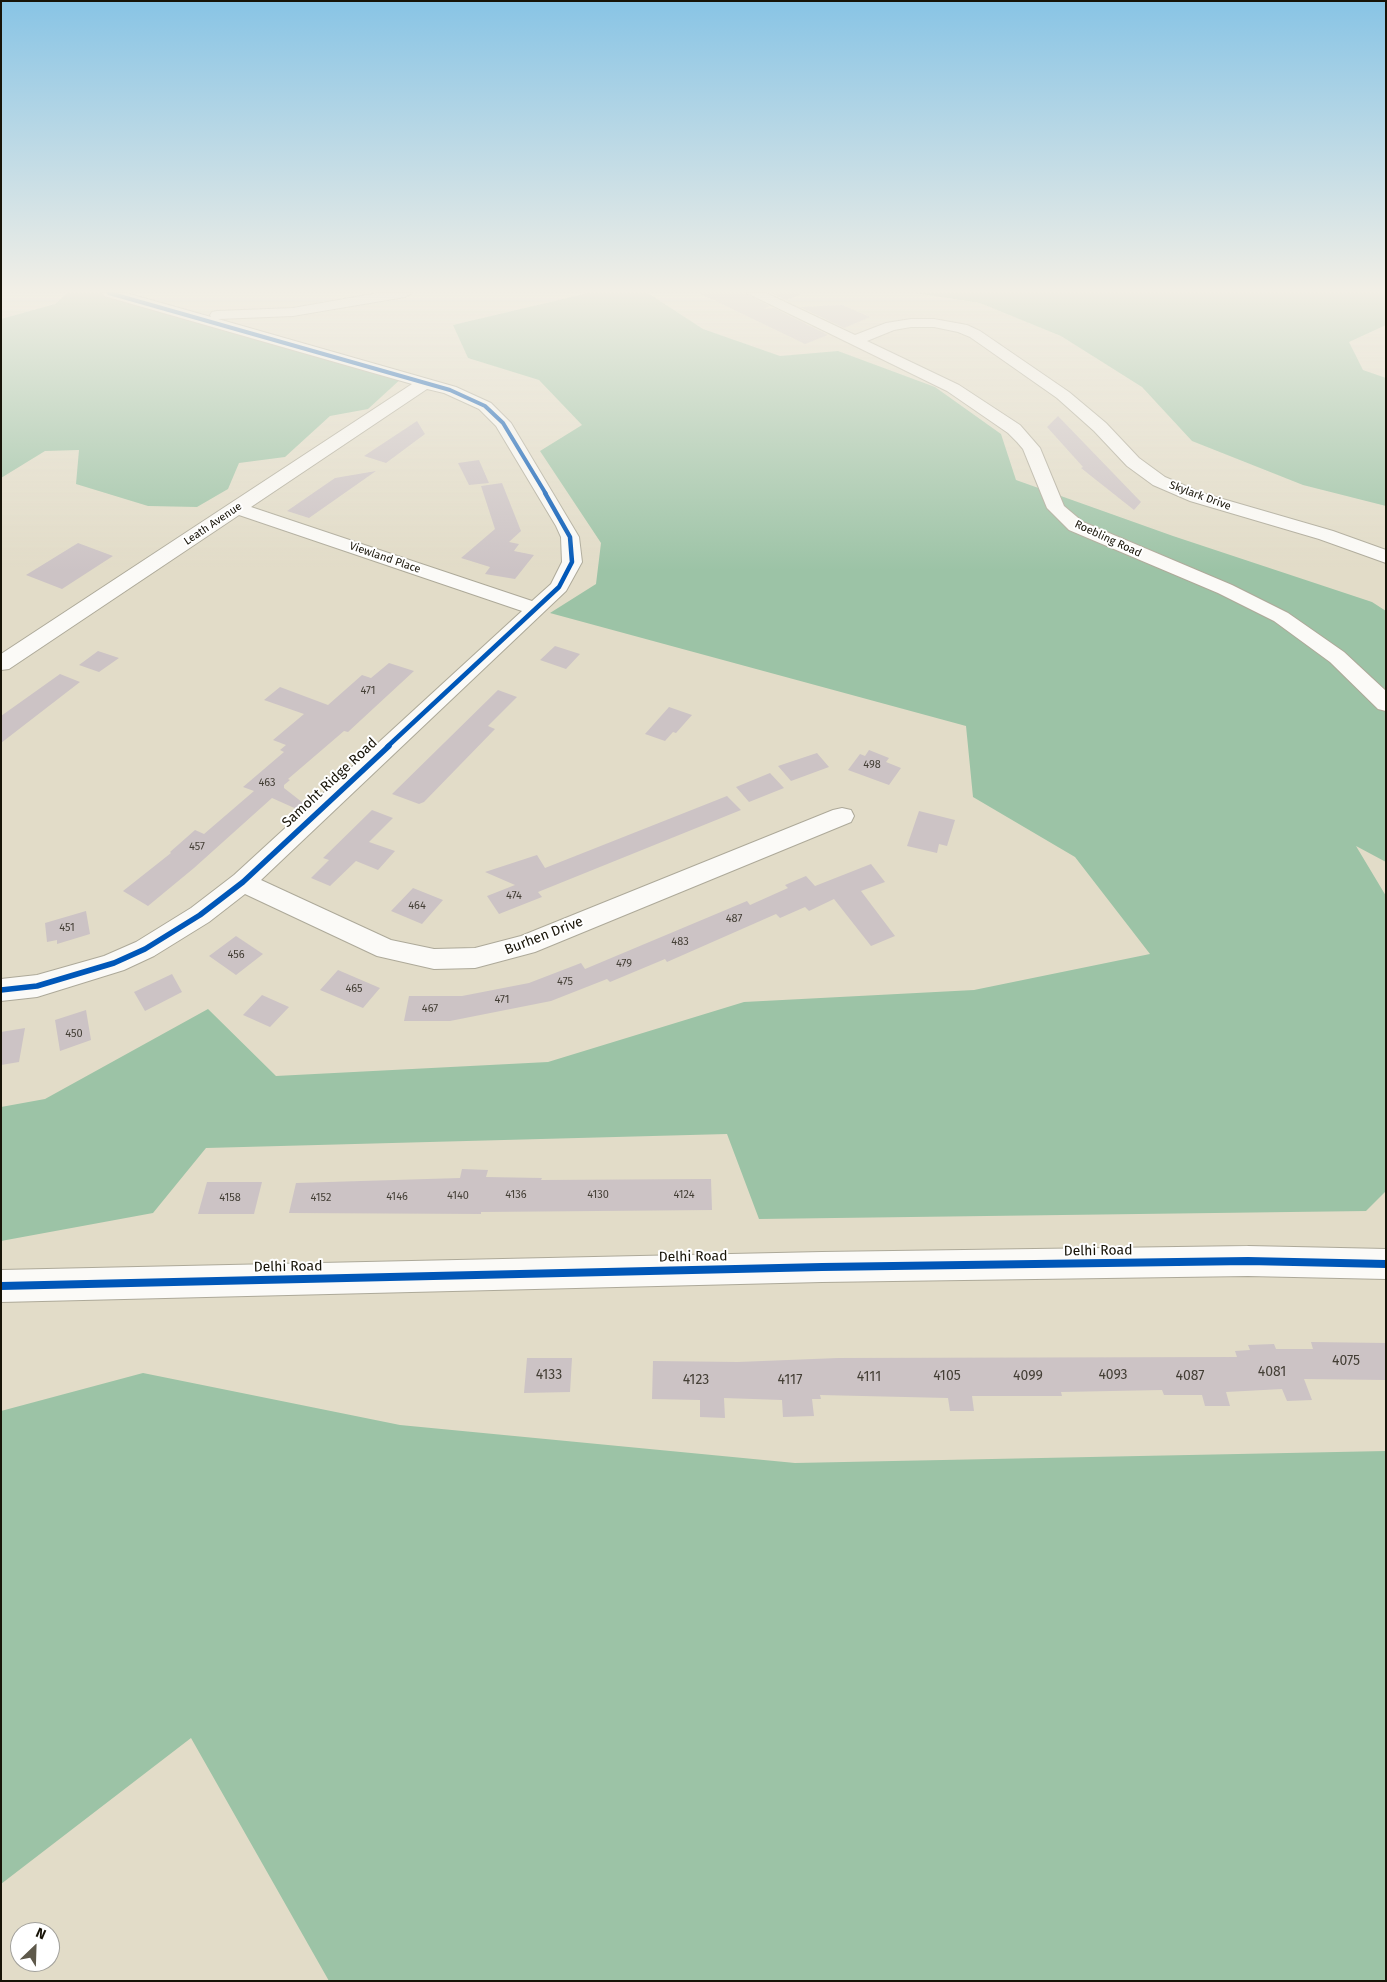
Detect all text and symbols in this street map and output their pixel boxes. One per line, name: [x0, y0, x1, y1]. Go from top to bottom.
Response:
street label: Skylark Drive: [1167, 479, 1233, 513]
street label: Leath Avenue: [182, 500, 244, 548]
street label: Roebling Road: [1072, 518, 1144, 560]
street label: Viewland Place: [348, 540, 422, 576]
house number: 471: [360, 684, 376, 698]
street label: Samoht Ridge Road: [279, 735, 381, 831]
house number: 498: [863, 758, 881, 772]
house number: 463: [258, 776, 276, 790]
house number: 457: [189, 840, 205, 854]
house number: 474: [506, 889, 522, 903]
house number: 464: [408, 899, 426, 913]
house number: 487: [726, 912, 742, 926]
street label: Burhen Drive: [502, 913, 586, 959]
house number: 451: [59, 921, 75, 935]
house number: 483: [671, 935, 689, 949]
house number: 456: [227, 948, 245, 962]
house number: 479: [616, 957, 632, 971]
house number: 475: [557, 975, 573, 989]
house number: 465: [345, 982, 363, 996]
house number: 471: [494, 993, 510, 1007]
house number: 467: [422, 1002, 438, 1016]
house number: 450: [65, 1027, 83, 1041]
house number: 4136: [505, 1188, 527, 1202]
house number: 4130: [587, 1188, 609, 1202]
house number: 4124: [674, 1188, 694, 1202]
house number: 4140: [447, 1189, 469, 1203]
house number: 4146: [386, 1190, 408, 1204]
house number: 4158: [219, 1191, 241, 1205]
house number: 4152: [311, 1191, 331, 1205]
street label: Delhi Road: [1063, 1242, 1133, 1260]
street label: Delhi Road: [658, 1248, 728, 1266]
street label: Delhi Road: [253, 1258, 323, 1276]
house number: 4075: [1332, 1353, 1360, 1369]
house number: 4081: [1258, 1364, 1286, 1380]
house number: 4133: [536, 1367, 562, 1383]
house number: 4093: [1098, 1367, 1128, 1383]
house number: 4105: [933, 1368, 961, 1384]
house number: 4099: [1013, 1368, 1043, 1384]
house number: 4087: [1176, 1368, 1204, 1384]
house number: 4111: [857, 1369, 881, 1385]
house number: 4123: [683, 1372, 709, 1388]
house number: 4117: [778, 1372, 802, 1388]
north arrow: [10, 1922, 60, 1972]
text: N: [33, 1924, 49, 1943]

